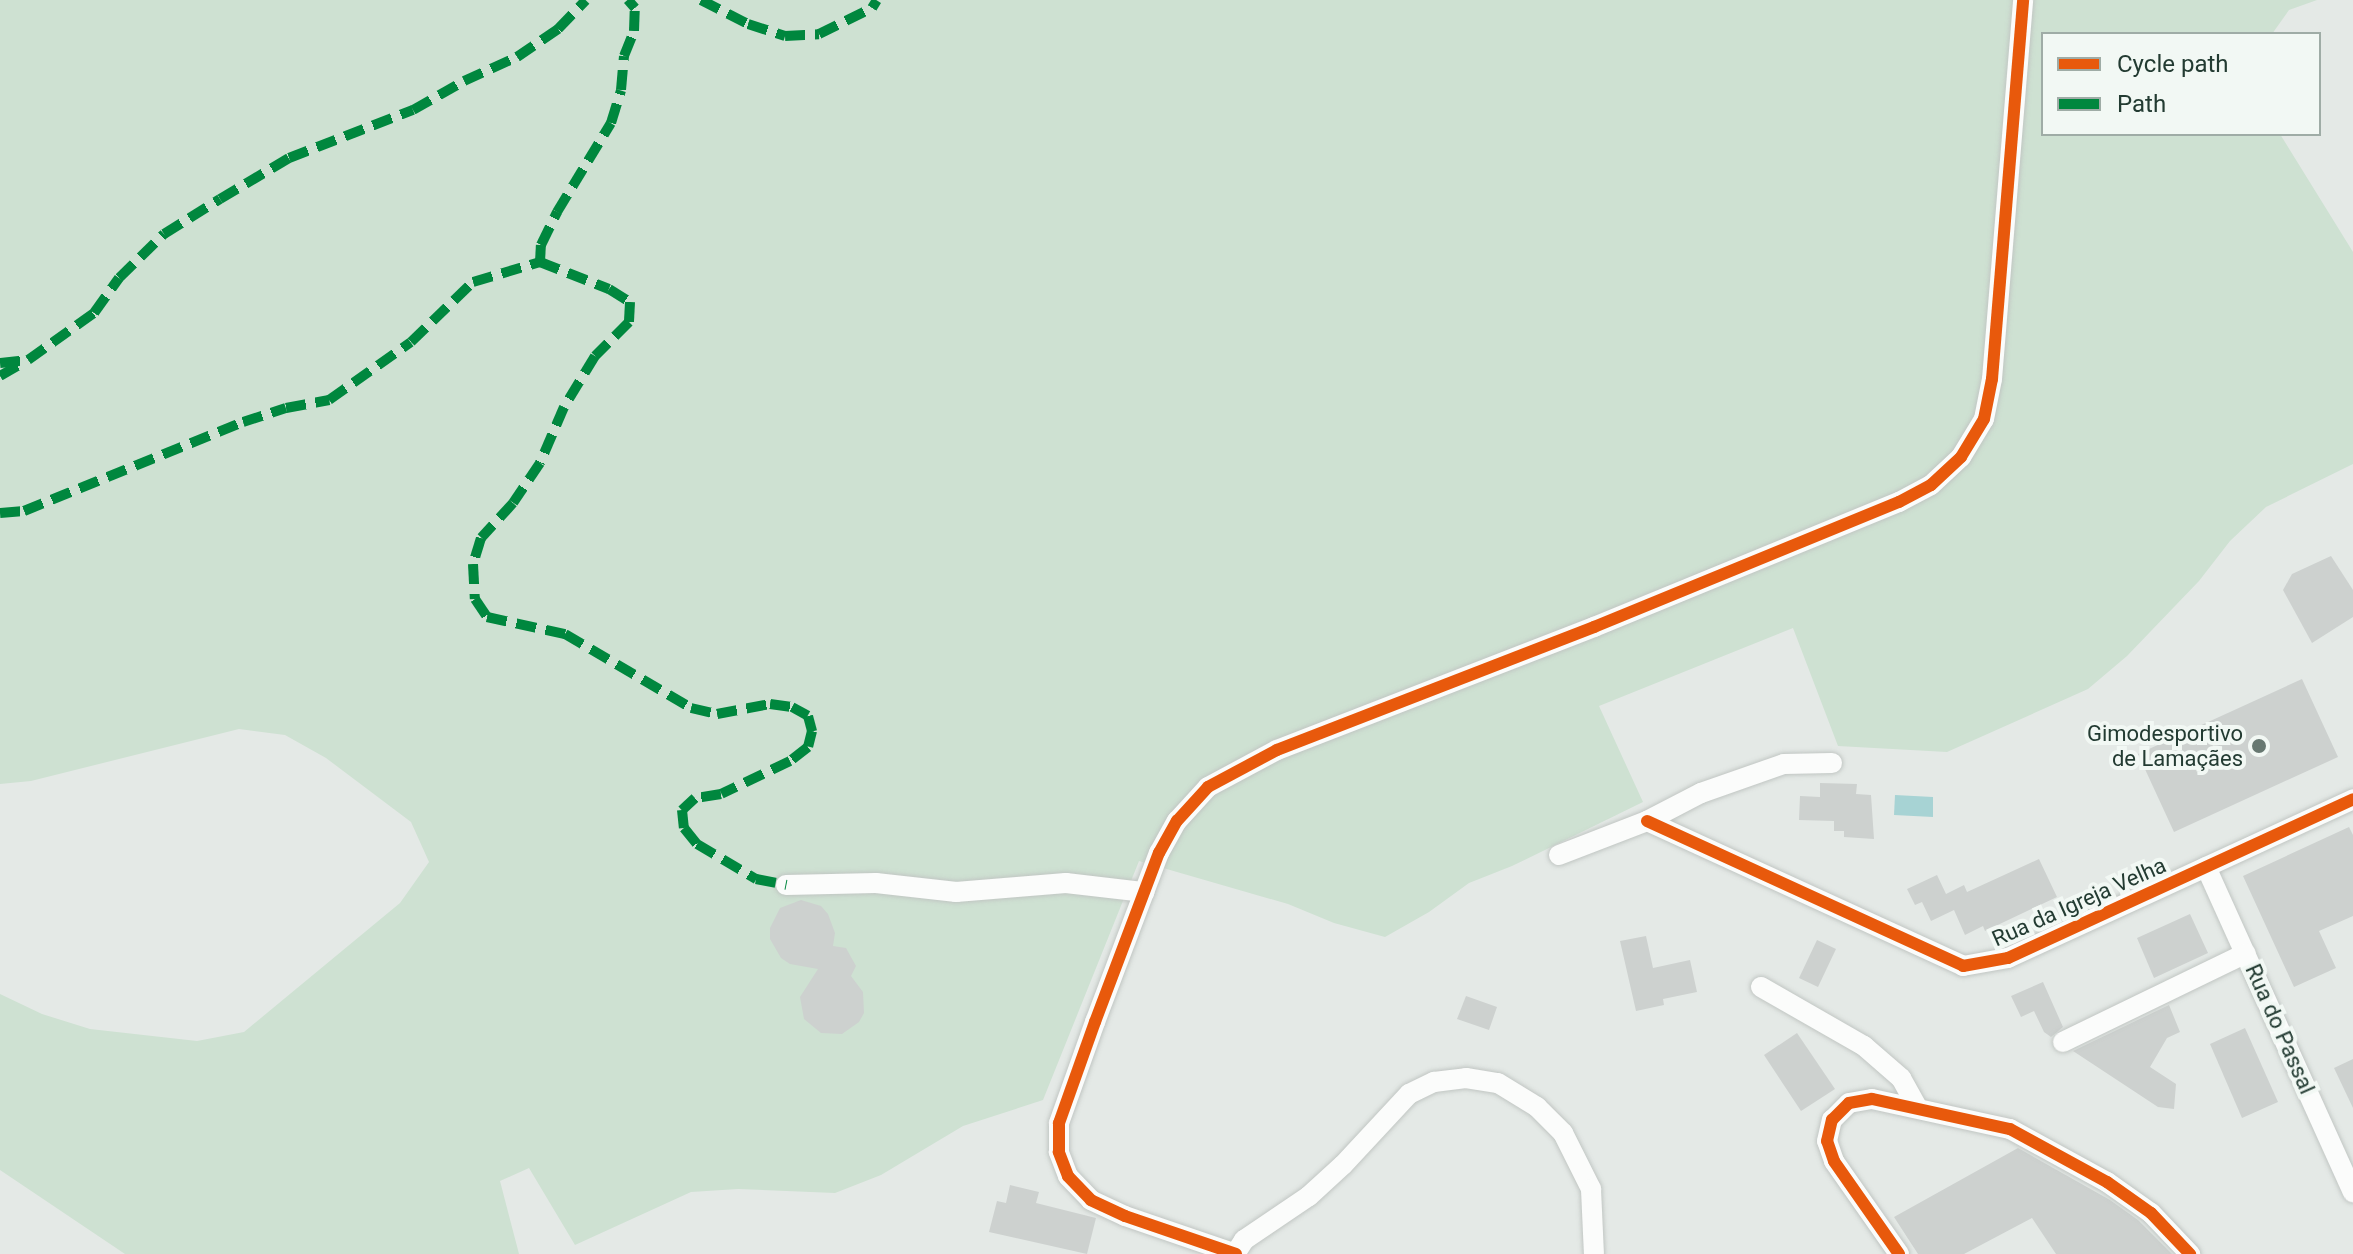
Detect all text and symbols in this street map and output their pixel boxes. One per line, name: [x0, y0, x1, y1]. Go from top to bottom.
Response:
legend: [2041, 32, 2321, 136]
text: Cycle path: [2117, 50, 2229, 78]
text: Path: [2117, 90, 2166, 118]
place label: Gimodesportivo de Lamaçães: [2087, 720, 2243, 772]
marker: Gimodesportivo de Lamaçães: [2250, 737, 2268, 755]
street label: Rua da Igreja Velha: [1988, 852, 2170, 952]
street label: Rua do Passal: [2240, 960, 2320, 1098]

